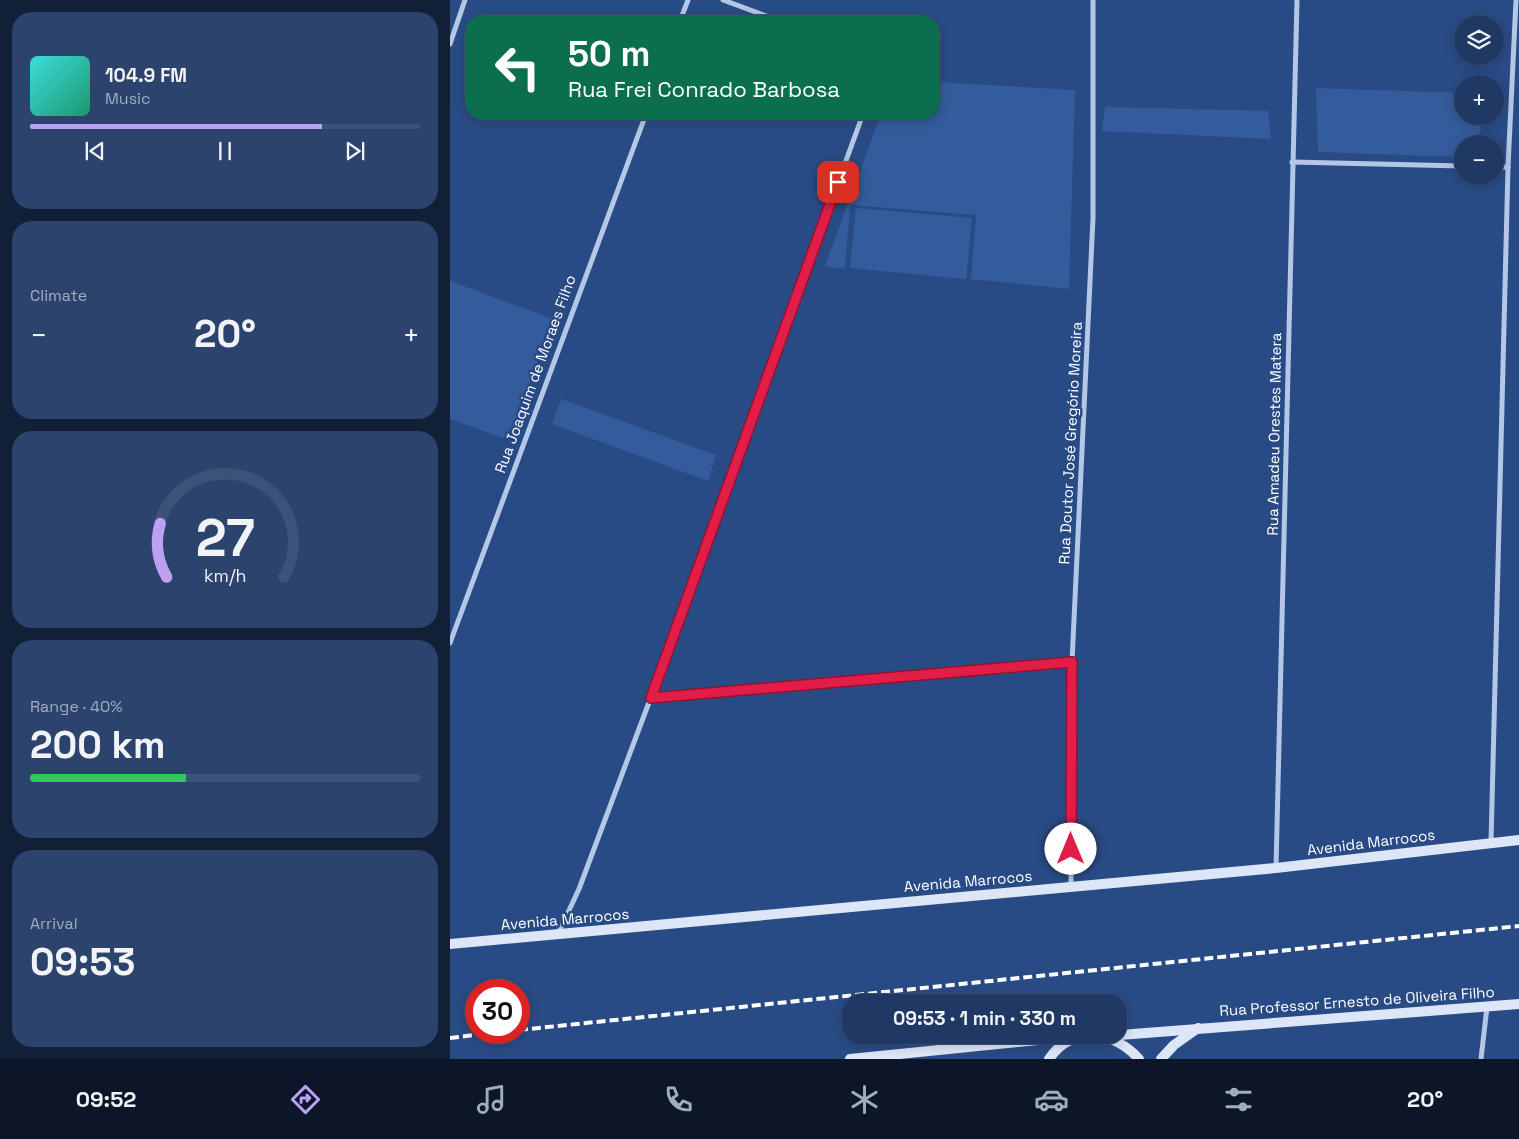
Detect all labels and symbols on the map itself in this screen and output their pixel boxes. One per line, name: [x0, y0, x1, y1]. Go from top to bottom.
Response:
pin: [817, 161, 859, 203]
street label: Rua Joaquim de Moraes Filho: [490, 272, 580, 476]
street label: Rua Doutor José Gregório Moreira: [1054, 321, 1086, 565]
street label: Rua Amadeu Orestes Matera: [1263, 332, 1285, 536]
position arrow: [1044, 822, 1096, 874]
street label: Avenida Marrocos: [1306, 825, 1436, 859]
street label: Avenida Marrocos: [903, 866, 1033, 896]
street label: Avenida Marrocos: [500, 904, 630, 934]
speed limit sign: 30: [465, 979, 530, 1044]
street label: Rua Professor Ernesto de Oliveira Filho: [1219, 982, 1495, 1020]

